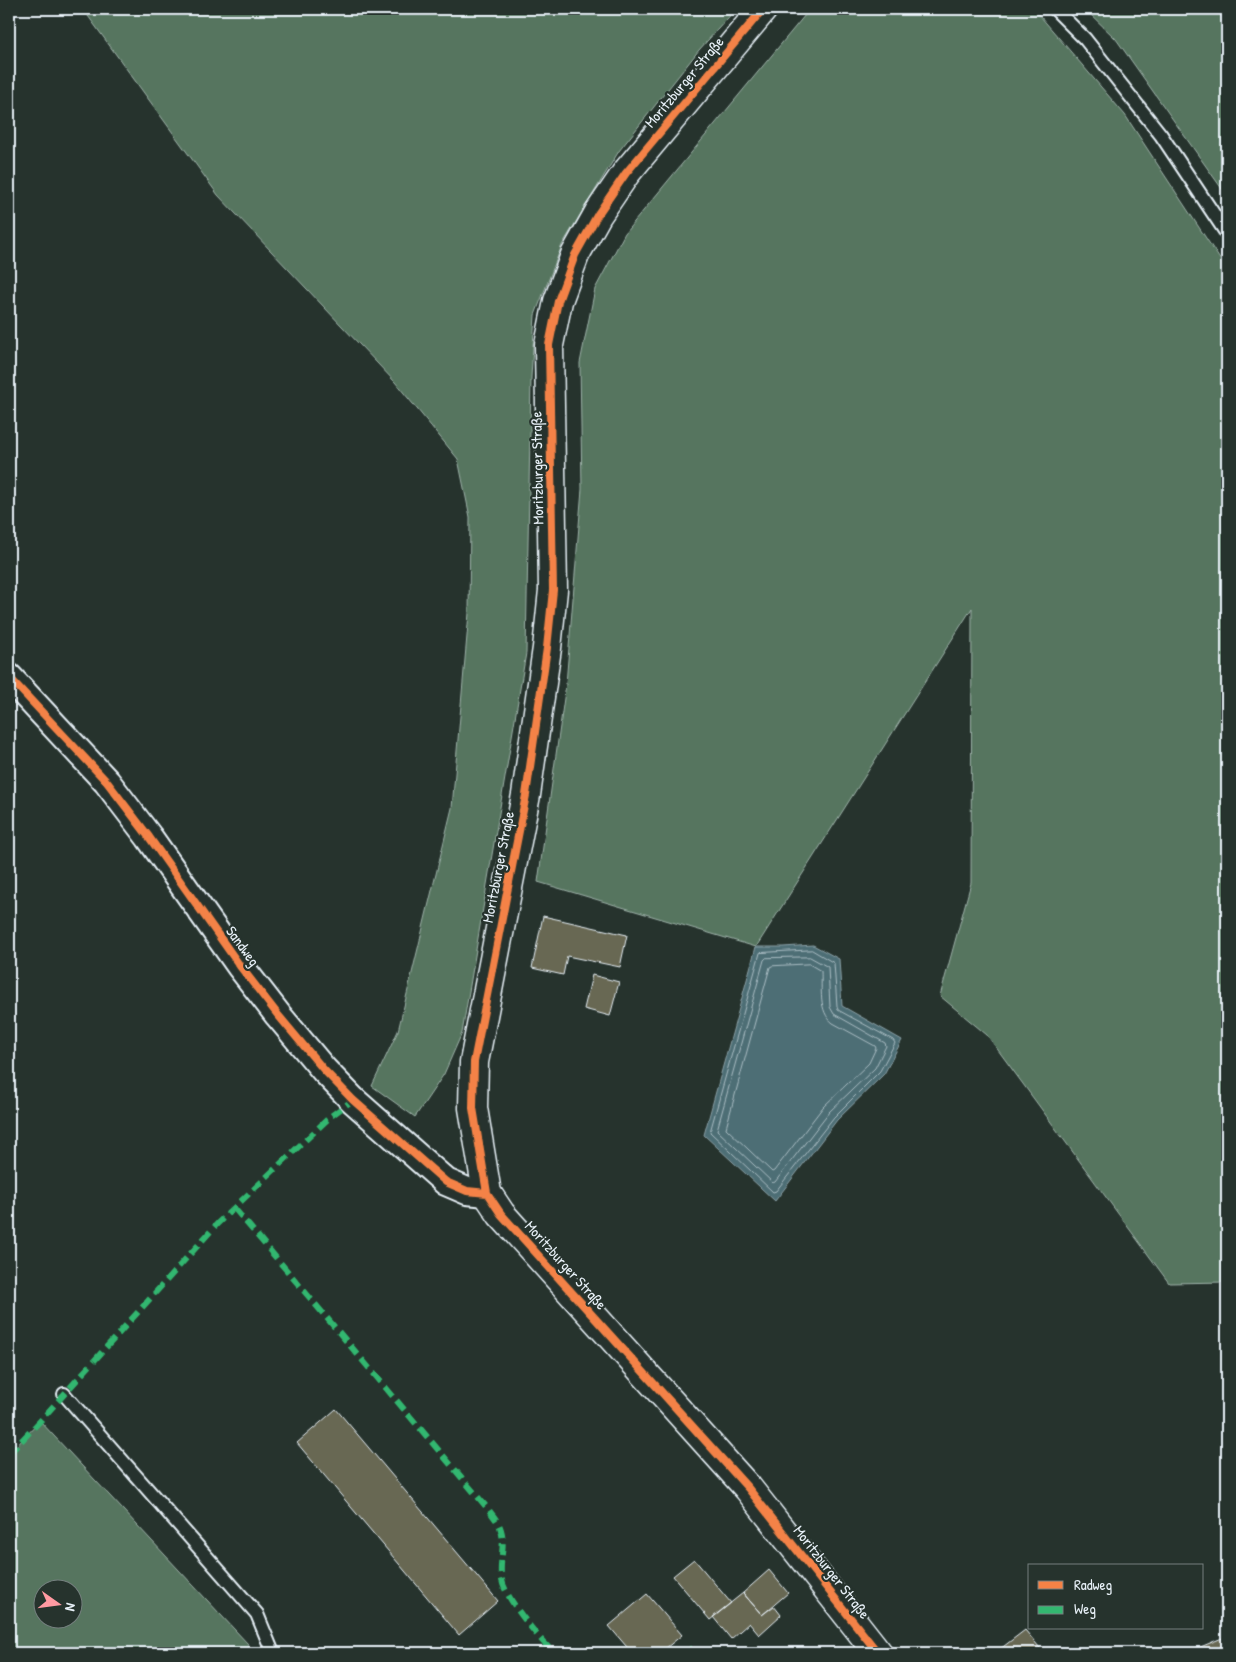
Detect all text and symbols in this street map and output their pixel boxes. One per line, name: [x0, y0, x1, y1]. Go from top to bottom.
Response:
street label: Moritzburger Straße: [640, 32, 728, 132]
street label: Moritzburger Straße: [526, 411, 548, 525]
street label: Moritzburger Straße: [477, 809, 519, 925]
street label: Sandweg: [221, 922, 265, 971]
street label: Moritzburger Straße: [520, 1216, 612, 1314]
street label: Moritzburger Straße: [789, 1521, 875, 1623]
legend: [1028, 1564, 1204, 1630]
text: Radweg: [1074, 1574, 1112, 1595]
north arrow: [32, 1580, 82, 1630]
text: Weg: [1074, 1598, 1096, 1619]
text: N: [61, 1601, 81, 1614]

